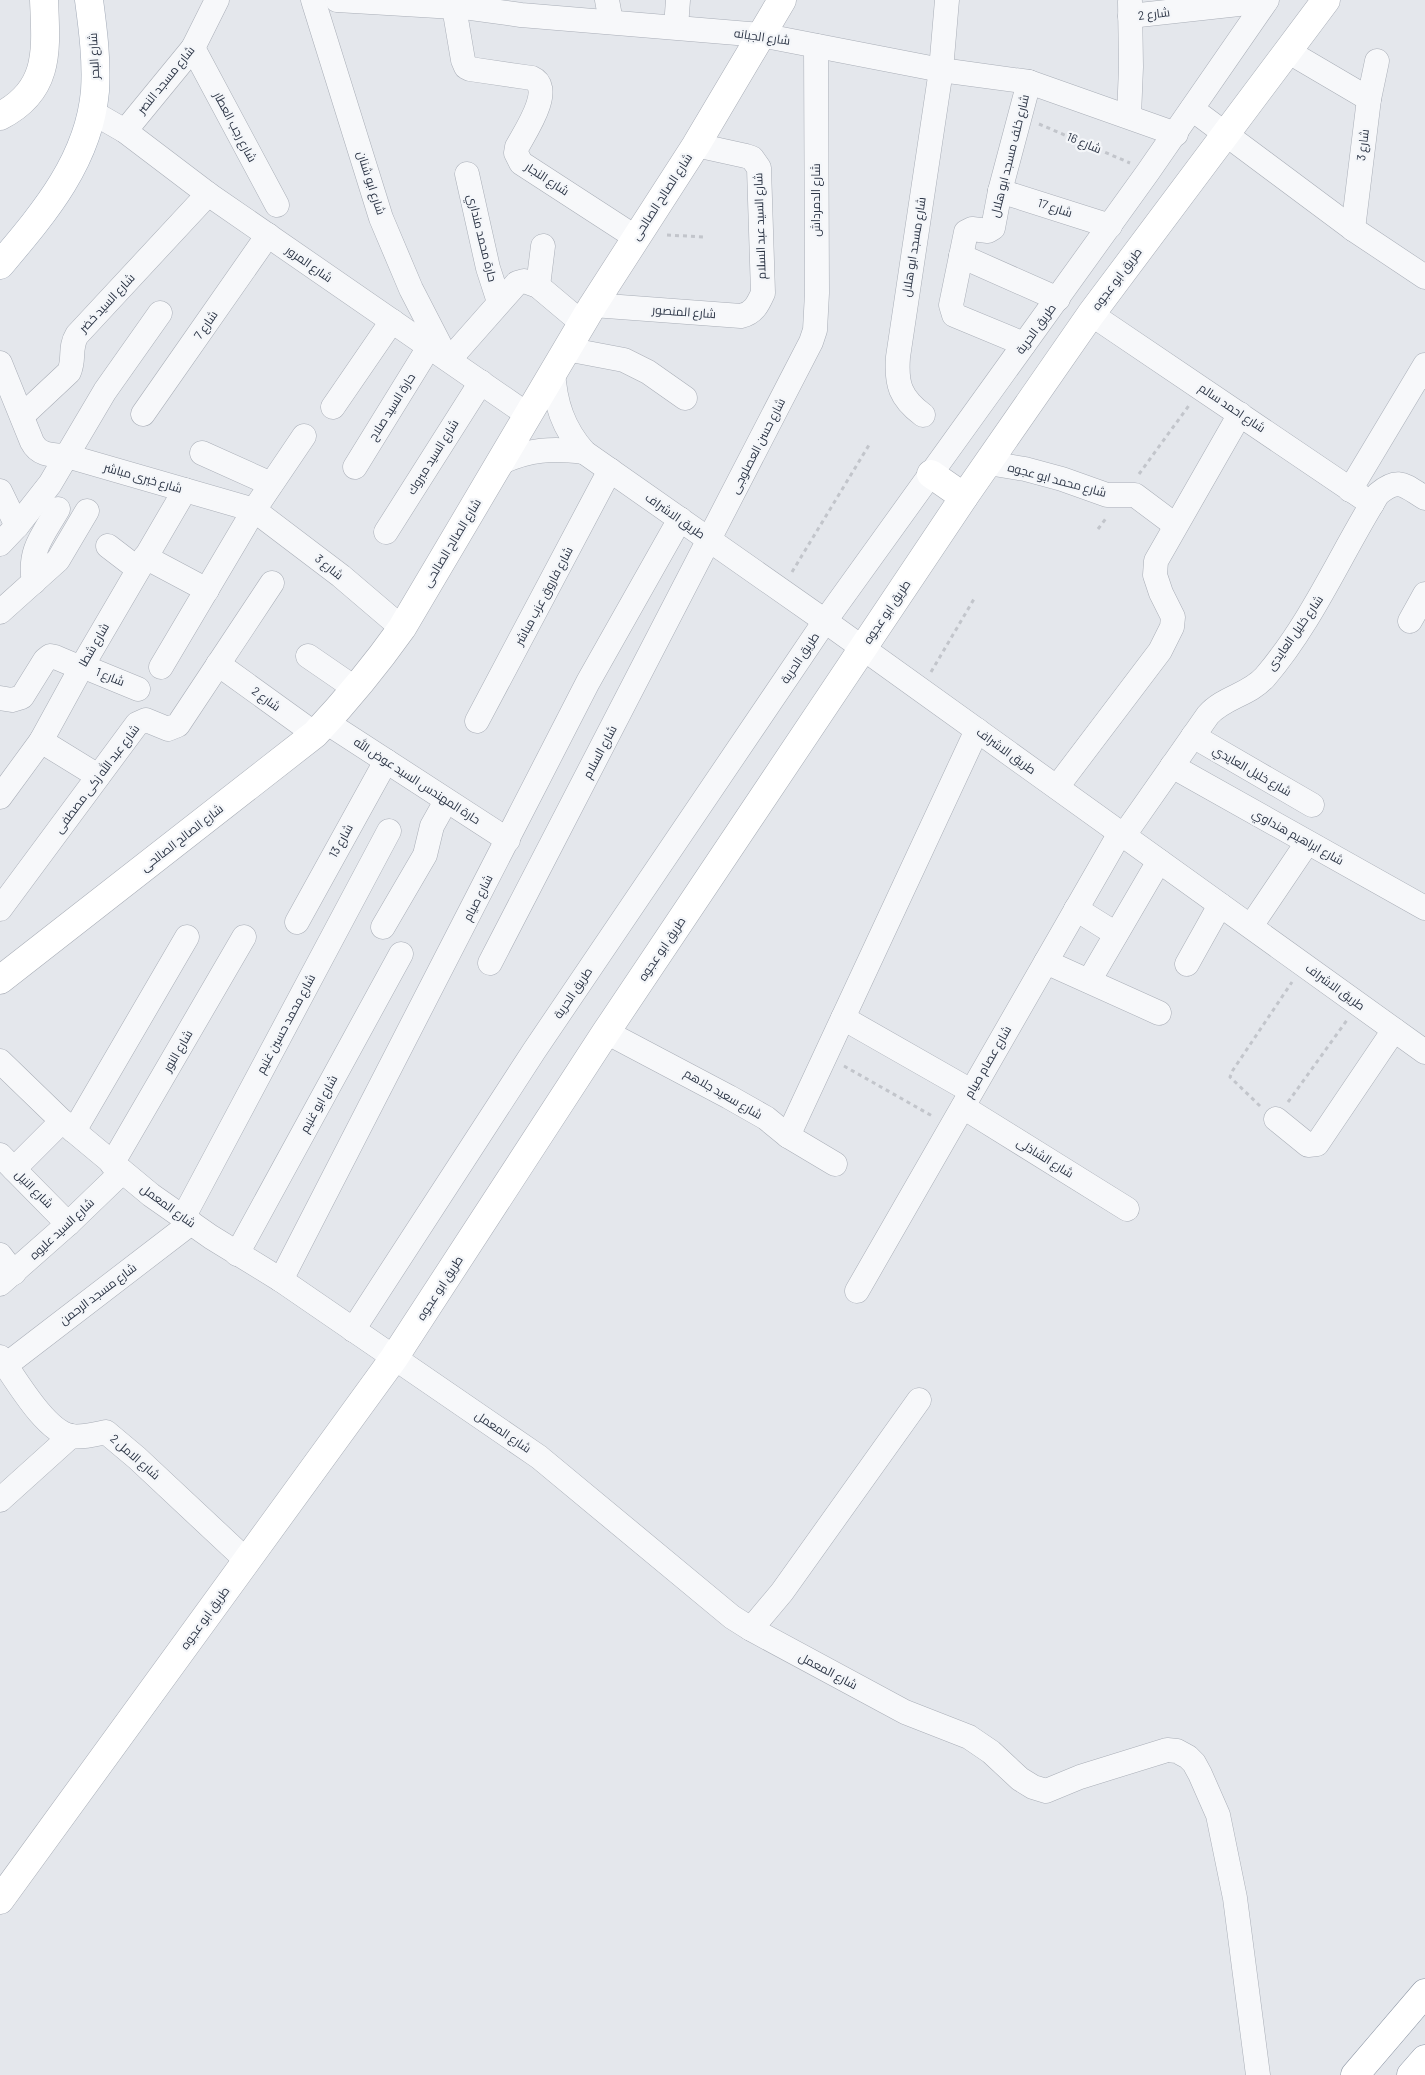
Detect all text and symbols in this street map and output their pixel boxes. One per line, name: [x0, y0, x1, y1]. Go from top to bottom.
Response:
street label: شارع 2: [1137, 4, 1171, 24]
street label: شارع الجبانه: [733, 25, 791, 49]
street label: شارع البحر: [85, 32, 103, 81]
street label: شارع مسجد النصر: [133, 43, 198, 118]
street label: شارع رجب العطار: [209, 88, 260, 165]
street label: شارع خلف مسجد ابو هلال: [987, 93, 1033, 219]
street label: شارع 3: [1353, 128, 1373, 162]
street label: شارع 16: [1064, 129, 1104, 157]
street label: شارع ابو شنان: [353, 149, 389, 217]
street label: شارع الصالح الصالحى: [628, 150, 696, 244]
street label: شارع النجار: [521, 158, 572, 199]
street label: شارع الدمرداش: [808, 163, 824, 237]
street label: شارع السيد عبد السلام: [750, 172, 770, 280]
street label: حارة محمد منداري: [461, 193, 501, 284]
street label: شارع 17: [1036, 195, 1074, 221]
street label: شارع مسجد ابو هلال: [898, 196, 930, 298]
street label: شارع المرور: [282, 242, 336, 286]
street label: طريق ابو عجوه: [1088, 245, 1145, 313]
street label: شارع السيد خضر: [75, 270, 138, 337]
street label: طريق الحرية: [1012, 301, 1059, 357]
street label: شارع المنصور: [650, 302, 717, 322]
street label: شارع 7: [190, 308, 222, 342]
street label: حارة السيد صلاح: [365, 370, 419, 444]
street label: شارع احمد سالم: [1196, 380, 1269, 436]
street label: شارع حسن العصلوجى: [727, 395, 789, 497]
street label: شارع السيد مبروك: [404, 416, 463, 498]
street label: شارع خيرى مباشر: [101, 459, 184, 497]
street label: شارع محمد ابو عجوه: [1006, 459, 1108, 501]
street label: طريق الاشراف: [642, 489, 708, 542]
street label: شارع الصالح الصالحى: [419, 496, 485, 590]
street label: شارع فاروق عزب مباشر: [511, 544, 577, 649]
street label: شارع 3: [312, 551, 346, 583]
street label: طريق ابو عجوه: [860, 577, 914, 647]
street label: شارع خليل العايدى: [1263, 592, 1327, 674]
street label: شارع شطا: [75, 620, 113, 670]
street label: طريق الحرية: [777, 629, 822, 686]
street label: شارع 1: [93, 664, 127, 690]
street label: شارع 2: [248, 683, 284, 715]
street label: شارع عبد الله زكى مصطفى: [51, 721, 143, 837]
street label: شارع السلام: [579, 723, 621, 781]
street label: طريق الاشراف: [974, 724, 1039, 777]
street label: حارة المهندس السيد عوض الله: [351, 734, 483, 827]
street label: شارع خليل العايدي: [1209, 742, 1294, 802]
street label: شارع الصالح الصالحى: [137, 801, 227, 875]
street label: شارع ابراهيم هنداوي: [1248, 805, 1347, 871]
street label: شارع 13: [325, 821, 357, 861]
street label: شارع صيام: [460, 872, 497, 924]
street label: طريق ابو عجوه: [635, 914, 689, 984]
street label: طريق الاشراف: [1303, 960, 1368, 1013]
street label: طريق الحرية: [550, 964, 595, 1021]
street label: شارع محمد حسين غنيم: [253, 971, 319, 1077]
street label: شارع عصام صيام: [961, 1023, 1015, 1101]
street label: شارع النور: [159, 1027, 196, 1076]
street label: شارع سعيد جلاهم: [681, 1065, 765, 1123]
street label: شارع ابو غنيم: [297, 1072, 341, 1136]
street label: شارع الشاذلى: [1014, 1134, 1076, 1182]
street label: شارع النيل: [12, 1167, 57, 1212]
street label: شارع المعمل: [137, 1181, 199, 1231]
street label: شارع السيد عليوه: [26, 1195, 98, 1263]
street label: طريق ابو عجوه: [413, 1253, 466, 1323]
street label: شارع مسجد الرحمن: [56, 1260, 140, 1328]
street label: شارع المعمل: [472, 1407, 534, 1457]
street label: شارع الامل 2: [107, 1431, 164, 1483]
street label: طريق ابو عجوه: [177, 1583, 232, 1652]
street label: شارع المعمل: [796, 1649, 860, 1693]

